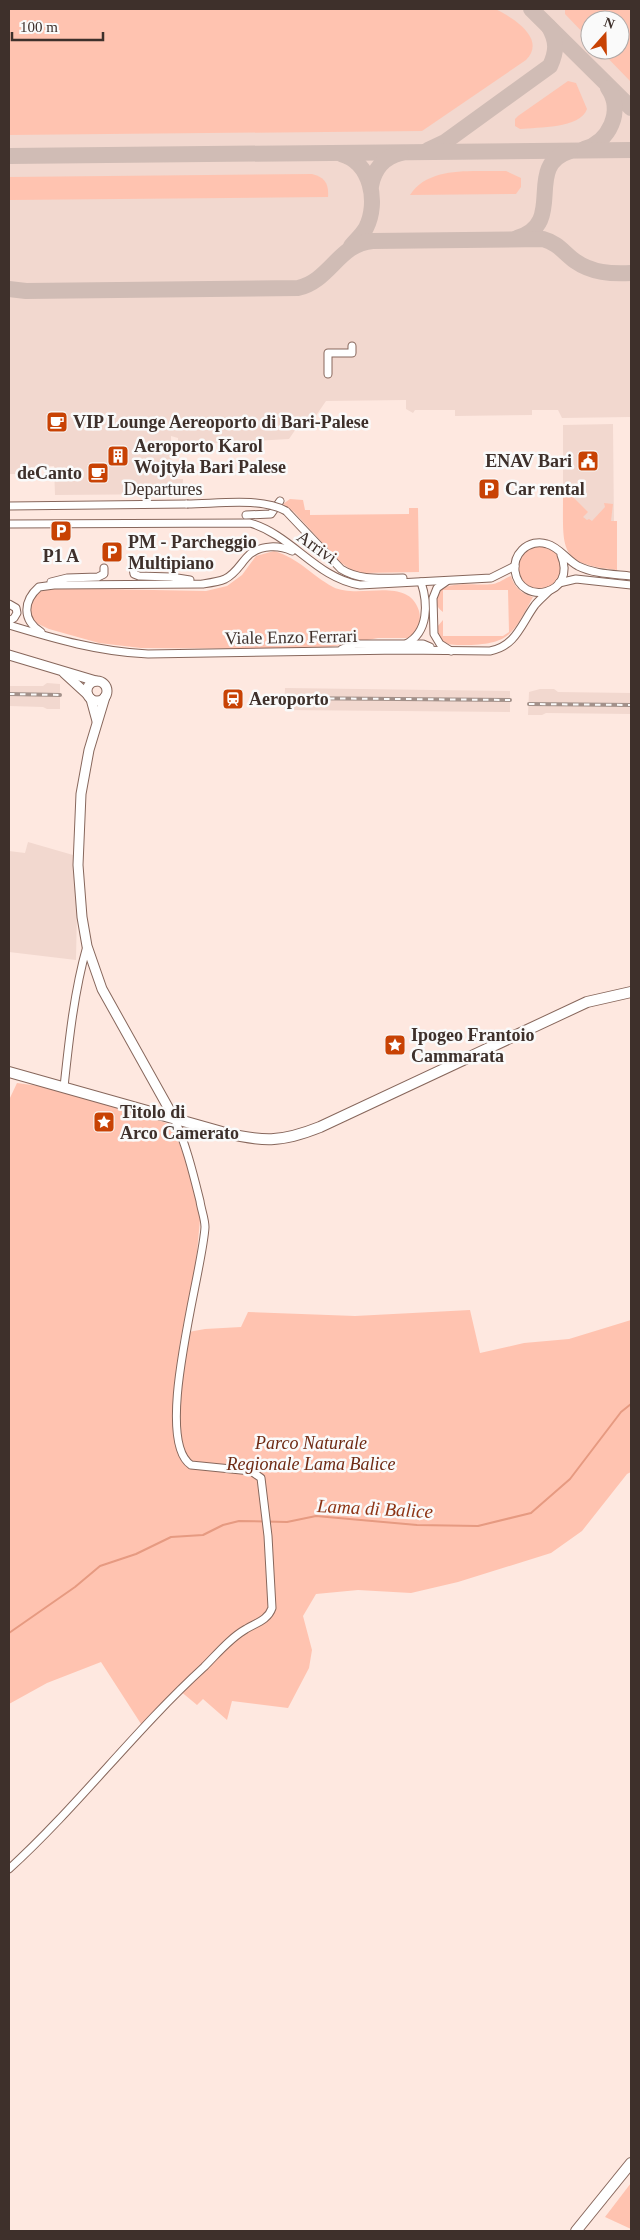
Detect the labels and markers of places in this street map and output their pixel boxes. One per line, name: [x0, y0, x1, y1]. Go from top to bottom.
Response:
cafe icon: VIP Lounge Aereoporto di Bari-Palese: [45, 410, 69, 434]
place label: VIP Lounge Aereoporto di Bari-Palese: [73, 412, 369, 432]
place label: Aeroporto Karol Wojtyła Bari Palese: [134, 436, 286, 477]
building icon: Aeroporto Karol Wojtyła Bari Palese: [106, 444, 130, 468]
public building icon: ENAV Bari: [576, 449, 600, 473]
place label: ENAV Bari: [485, 451, 572, 471]
cafe icon: deCanto: [86, 461, 110, 485]
place label: deCanto: [17, 463, 82, 483]
parking icon: Car rental: [477, 477, 501, 501]
place label: Car rental: [505, 479, 585, 499]
parking icon: P1 A: [49, 519, 73, 543]
place label: PM - Parcheggio Multipiano: [128, 532, 257, 573]
parking icon: PM - Parcheggio Multipiano: [100, 540, 124, 564]
place label: P1 A: [43, 546, 79, 566]
station icon: Aeroporto: [221, 687, 245, 711]
place label: Aeroporto: [249, 689, 329, 709]
place label: Ipogeo Frantoio Cammarata: [411, 1025, 535, 1066]
place icon: Ipogeo Frantoio Cammarata: [383, 1033, 407, 1057]
place label: Titolo di Arco Camerato: [120, 1102, 239, 1143]
place icon: Titolo di Arco Camerato: [92, 1110, 116, 1134]

